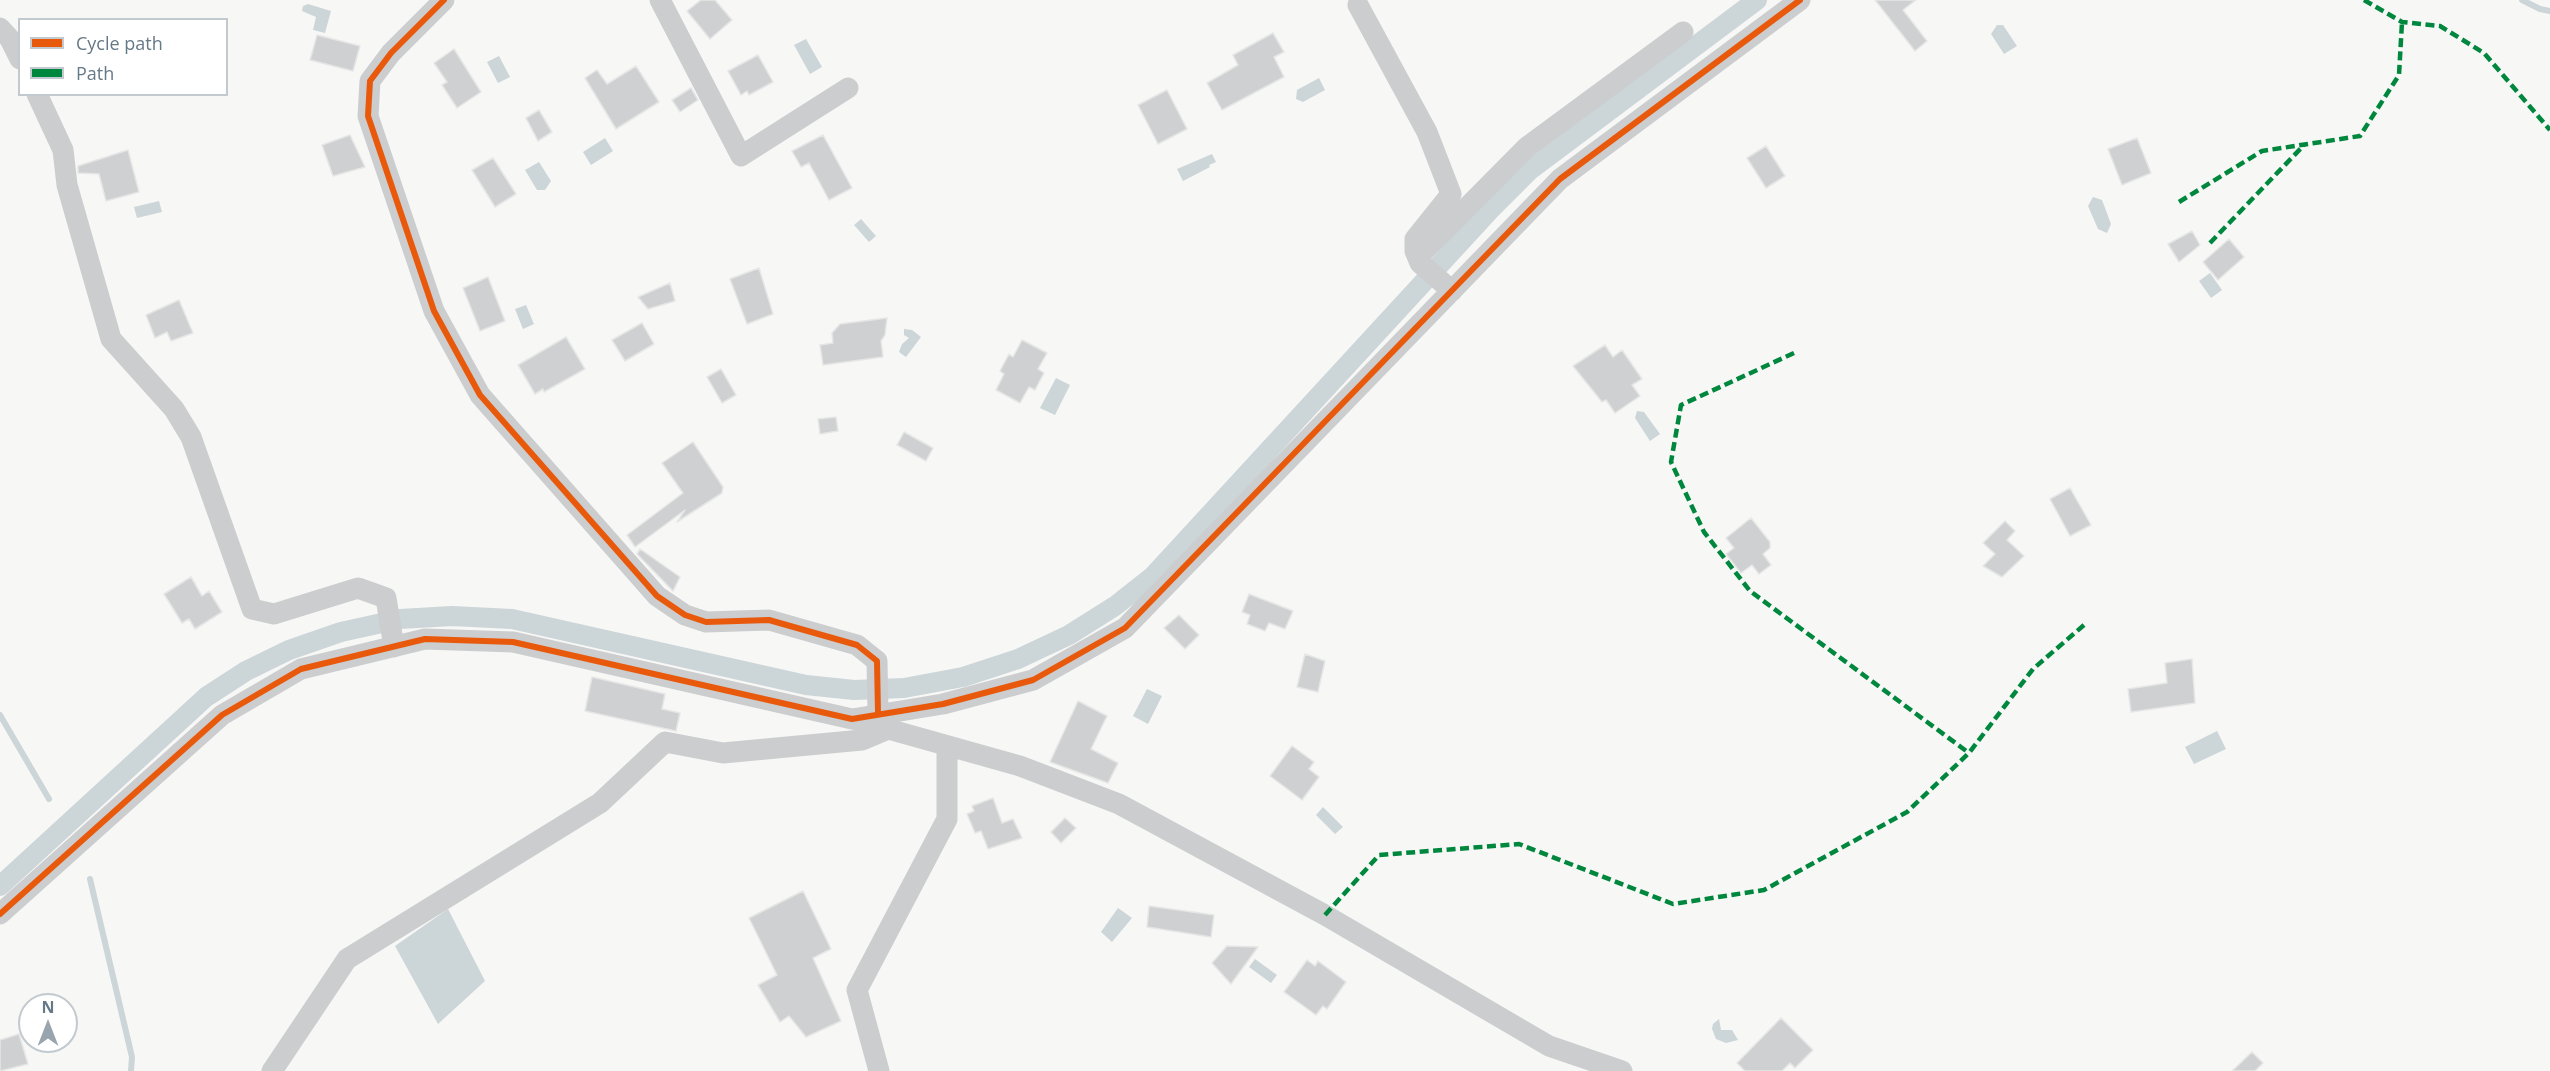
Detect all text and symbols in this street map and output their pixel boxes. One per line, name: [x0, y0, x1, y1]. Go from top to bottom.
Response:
legend: [18, 18, 228, 96]
text: Cycle path: [76, 31, 163, 55]
text: Path: [76, 61, 114, 85]
north arrow: [18, 993, 78, 1053]
text: N: [41, 996, 55, 1018]

